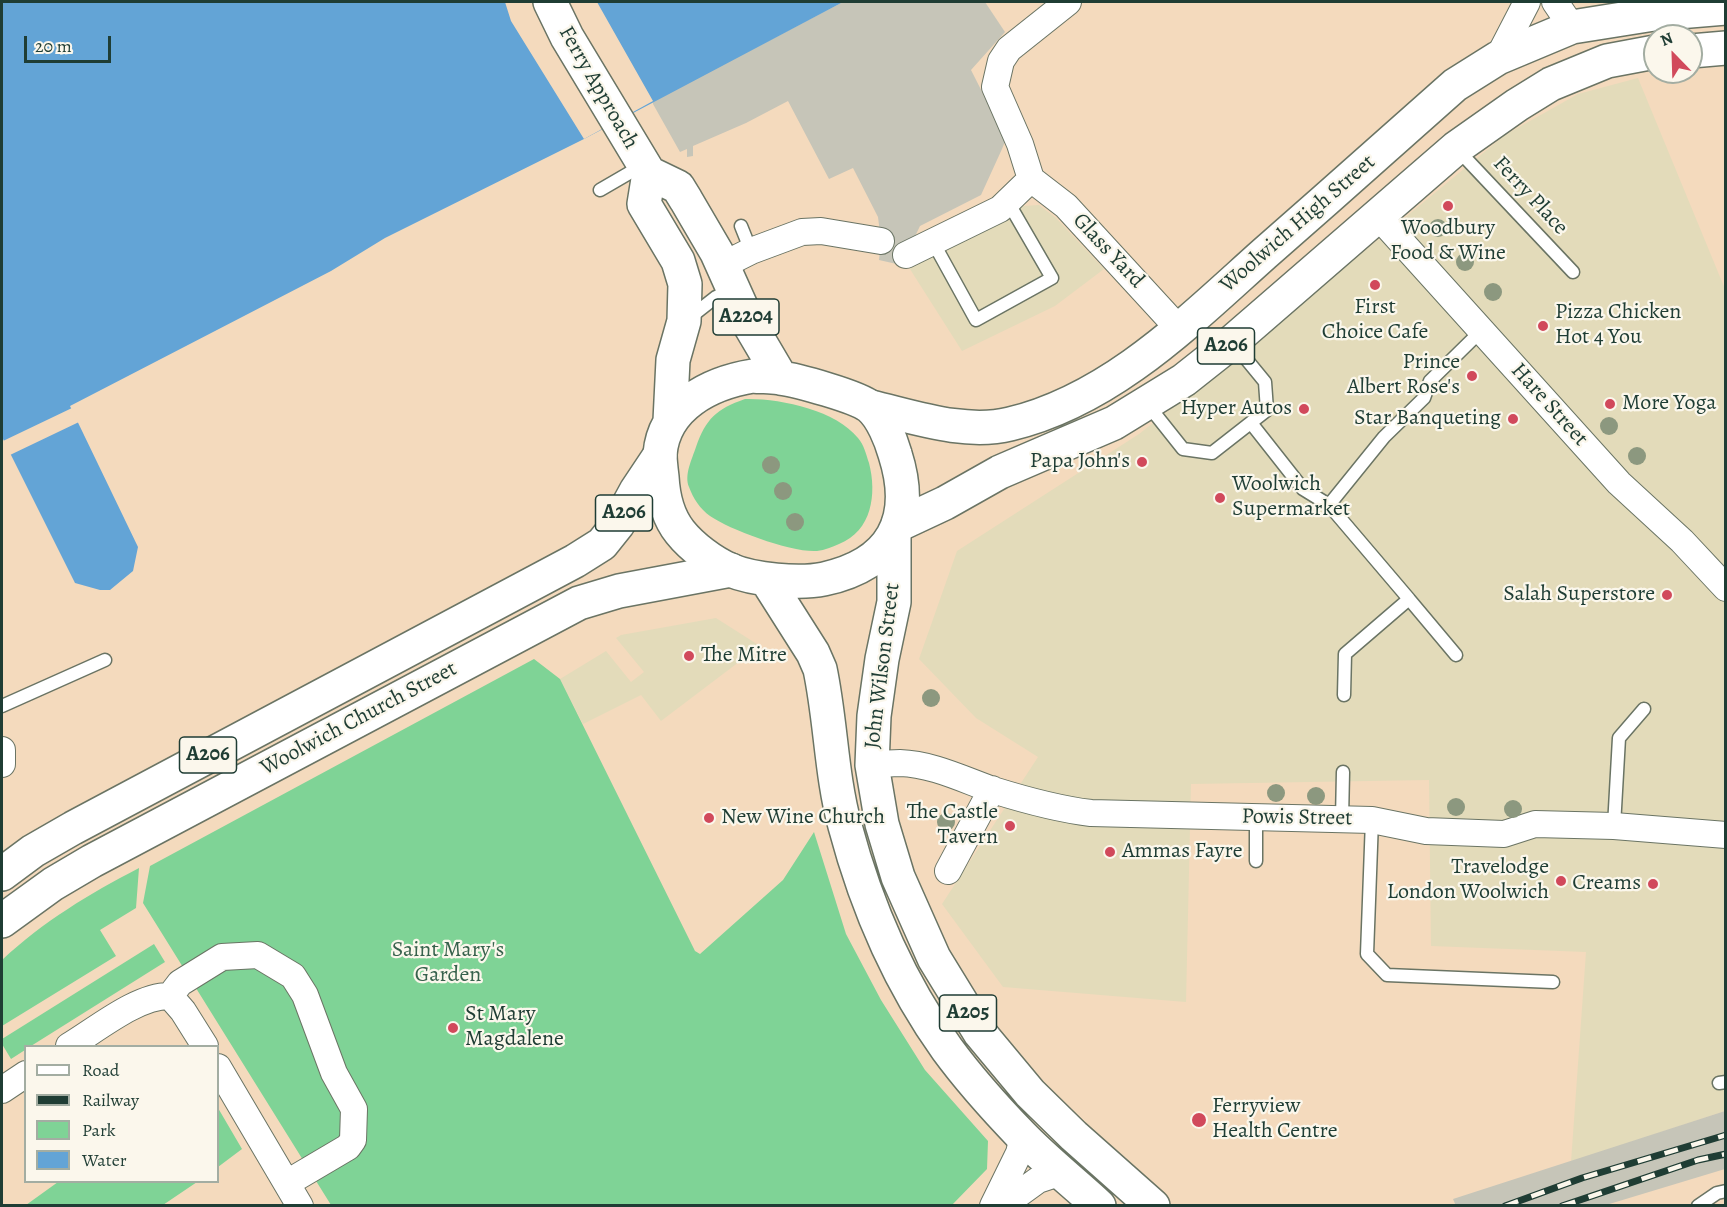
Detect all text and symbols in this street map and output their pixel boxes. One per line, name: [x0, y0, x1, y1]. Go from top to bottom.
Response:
street label: Ferry Approach: [552, 22, 644, 154]
scale bar: [27, 24, 114, 62]
north arrow: [1643, 24, 1703, 84]
text: N: [1657, 27, 1676, 52]
text: 20 m: [35, 34, 72, 58]
street label: Woolwich High Street: [1215, 149, 1381, 299]
street label: Ferry Place: [1487, 151, 1573, 241]
marker: Woodbury Food & Wine: [1441, 199, 1455, 213]
street label: Glass Yard: [1067, 208, 1149, 294]
place label: Woodbury Food & Wine: [1390, 216, 1506, 268]
marker: First Choice Cafe: [1368, 278, 1382, 292]
place label: First Choice Cafe: [1322, 295, 1428, 346]
road number: A2204: [713, 299, 779, 335]
place label: Pizza Chicken Hot 4 You: [1555, 300, 1681, 352]
marker: Pizza Chicken Hot 4 You: [1536, 319, 1550, 333]
road number: A206: [1198, 328, 1254, 364]
place label: Prince Albert Rose's: [1347, 350, 1460, 402]
street label: Hare Street: [1505, 358, 1593, 452]
marker: Prince Albert Rose's: [1465, 369, 1479, 383]
place label: More Yoga: [1622, 391, 1716, 417]
place label: Hyper Autos: [1181, 396, 1292, 422]
marker: More Yoga: [1603, 397, 1617, 411]
marker: Hyper Autos: [1297, 402, 1311, 416]
place label: Star Banqueting: [1354, 406, 1501, 432]
marker: Star Banqueting: [1506, 412, 1520, 426]
place label: Papa John's: [1030, 449, 1130, 475]
marker: Papa John's: [1135, 455, 1149, 469]
place label: Woolwich Supermarket: [1232, 472, 1350, 524]
marker: Woolwich Supermarket: [1213, 491, 1227, 505]
road number: A206: [596, 495, 652, 531]
street label: John Wilson Street: [860, 582, 906, 750]
place label: Salah Superstore: [1503, 582, 1655, 608]
marker: Salah Superstore: [1660, 588, 1674, 602]
place label: The Mitre: [701, 643, 787, 669]
marker: The Mitre: [682, 649, 696, 663]
street label: Woolwich Church Street: [256, 656, 462, 782]
road number: A206: [180, 737, 236, 773]
place label: The Castle Tavern: [907, 800, 998, 852]
street label: Powis Street: [1241, 804, 1353, 832]
place label: New Wine Church: [721, 805, 885, 831]
marker: New Wine Church: [702, 811, 716, 825]
marker: The Castle Tavern: [1003, 819, 1017, 833]
place label: Ammas Fayre: [1122, 839, 1242, 865]
marker: Ammas Fayre: [1103, 845, 1117, 859]
place label: Travelodge London Woolwich: [1387, 855, 1549, 906]
place label: Creams: [1572, 871, 1641, 897]
marker: Travelodge London Woolwich: [1554, 874, 1568, 888]
marker: Creams: [1646, 877, 1660, 891]
park label: Saint Mary's Garden: [392, 938, 504, 990]
road number: A205: [940, 995, 996, 1031]
place label: St Mary Magdalene: [465, 1002, 564, 1054]
marker: St Mary Magdalene: [446, 1021, 460, 1035]
legend: [24, 1045, 219, 1183]
text: Road: [82, 1058, 119, 1082]
text: Railway: [82, 1088, 139, 1112]
place label: Ferryview Health Centre: [1212, 1094, 1338, 1146]
marker: Ferryview Health Centre: [1190, 1111, 1208, 1129]
text: Park: [82, 1118, 116, 1142]
text: Water: [82, 1148, 127, 1172]

